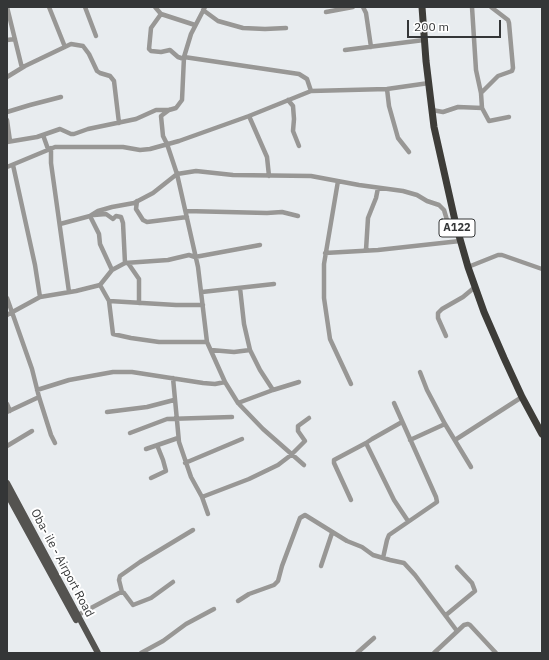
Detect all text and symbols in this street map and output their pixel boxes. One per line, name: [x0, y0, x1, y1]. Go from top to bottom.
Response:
scale bar: [409, 12, 503, 38]
text: 200 m: [414, 19, 449, 34]
road number: A122: [439, 219, 475, 237]
street label: Oba- ile - Airport Road: [27, 506, 97, 620]

